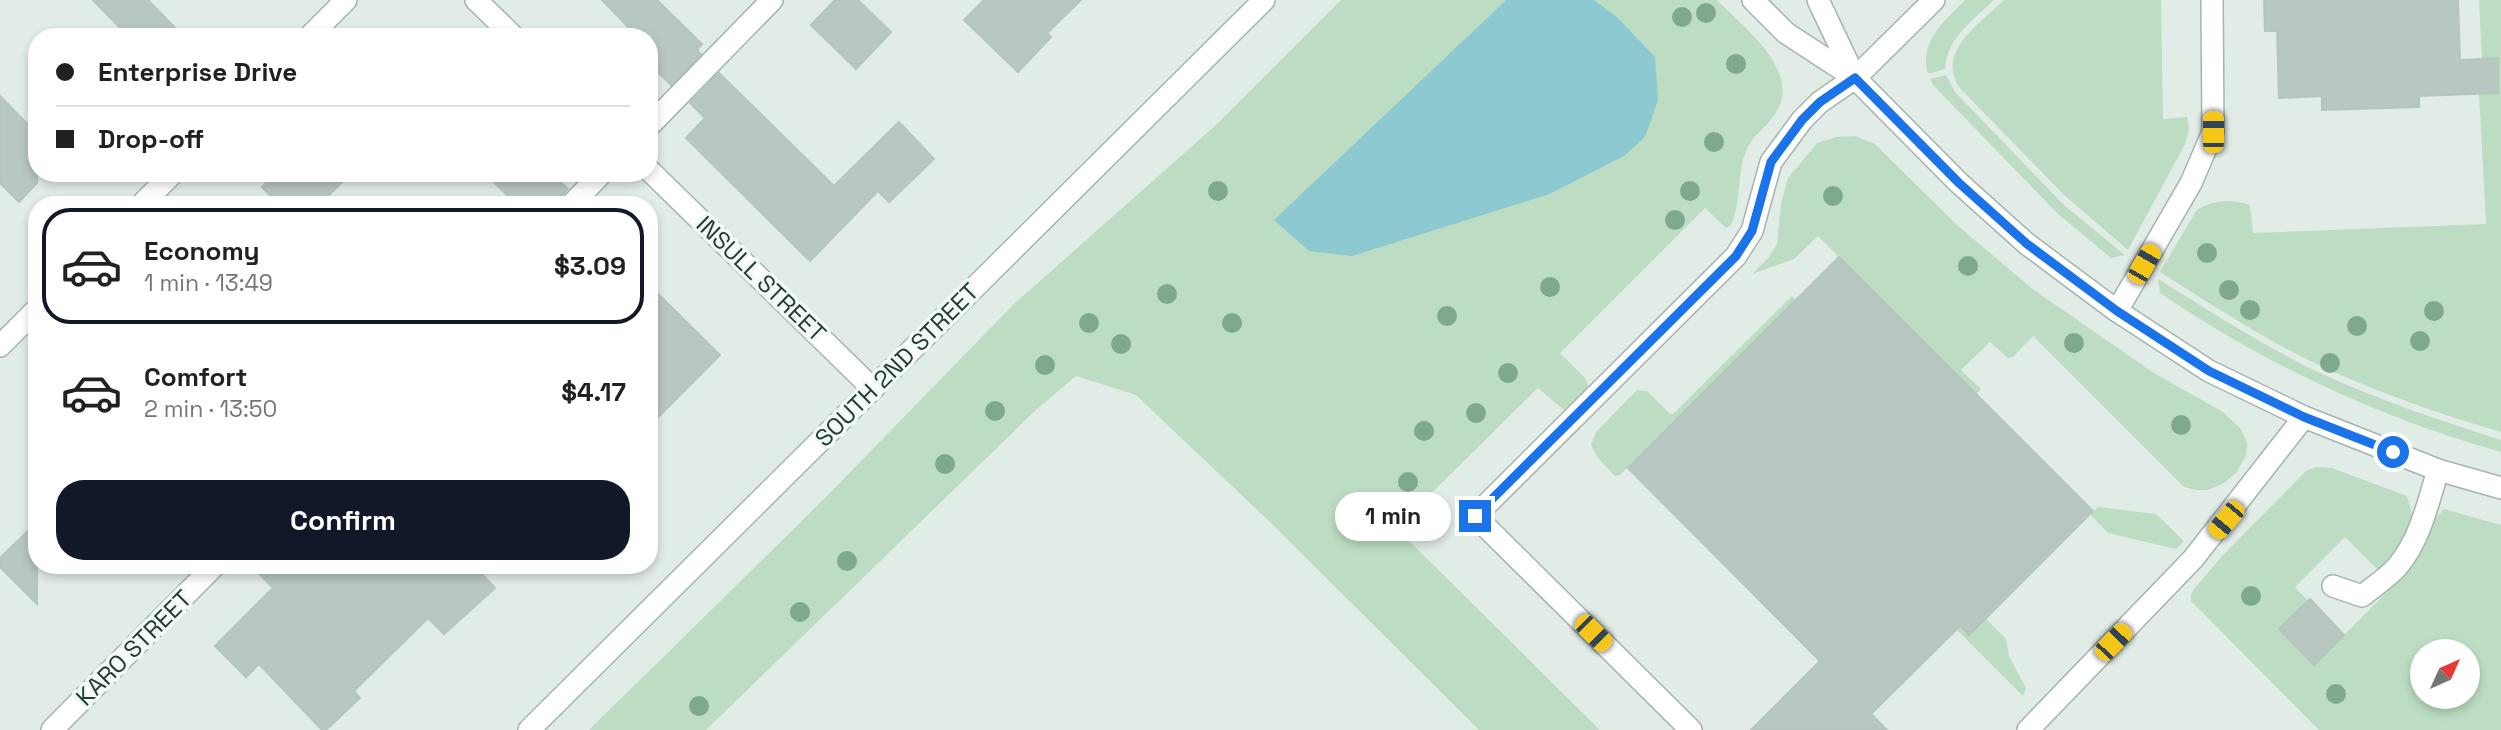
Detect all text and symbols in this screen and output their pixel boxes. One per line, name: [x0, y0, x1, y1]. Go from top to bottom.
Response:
text: Enterprise Drive: [98, 55, 297, 89]
car: [2203, 111, 2224, 153]
text: Drop-off: [98, 122, 204, 156]
street label: INSULL STREET: [690, 209, 833, 348]
text: Economy: [144, 234, 260, 268]
icon: car: [60, 235, 123, 298]
car: [2125, 241, 2164, 287]
text: $3.09: [554, 249, 626, 283]
text: 1 min · 13:49: [144, 268, 273, 298]
street label: SOUTH 2ND STREET: [808, 276, 985, 453]
text: Comfort: [144, 360, 247, 394]
icon: car: [60, 361, 123, 424]
text: $4.17: [561, 375, 626, 409]
text: 2 min · 13:50: [144, 394, 277, 424]
route start: [2377, 436, 2409, 468]
button: Confirm: [56, 480, 630, 560]
callout: 1 min: [1335, 491, 1450, 540]
car: [2205, 497, 2248, 543]
route end: [1459, 500, 1491, 532]
text: 1 min: [1365, 501, 1421, 531]
street label: KARO STREET: [69, 583, 198, 712]
car: [1571, 611, 1616, 655]
car: [2091, 620, 2136, 664]
north arrow: [2410, 639, 2480, 709]
map controls: [2410, 639, 2480, 709]

